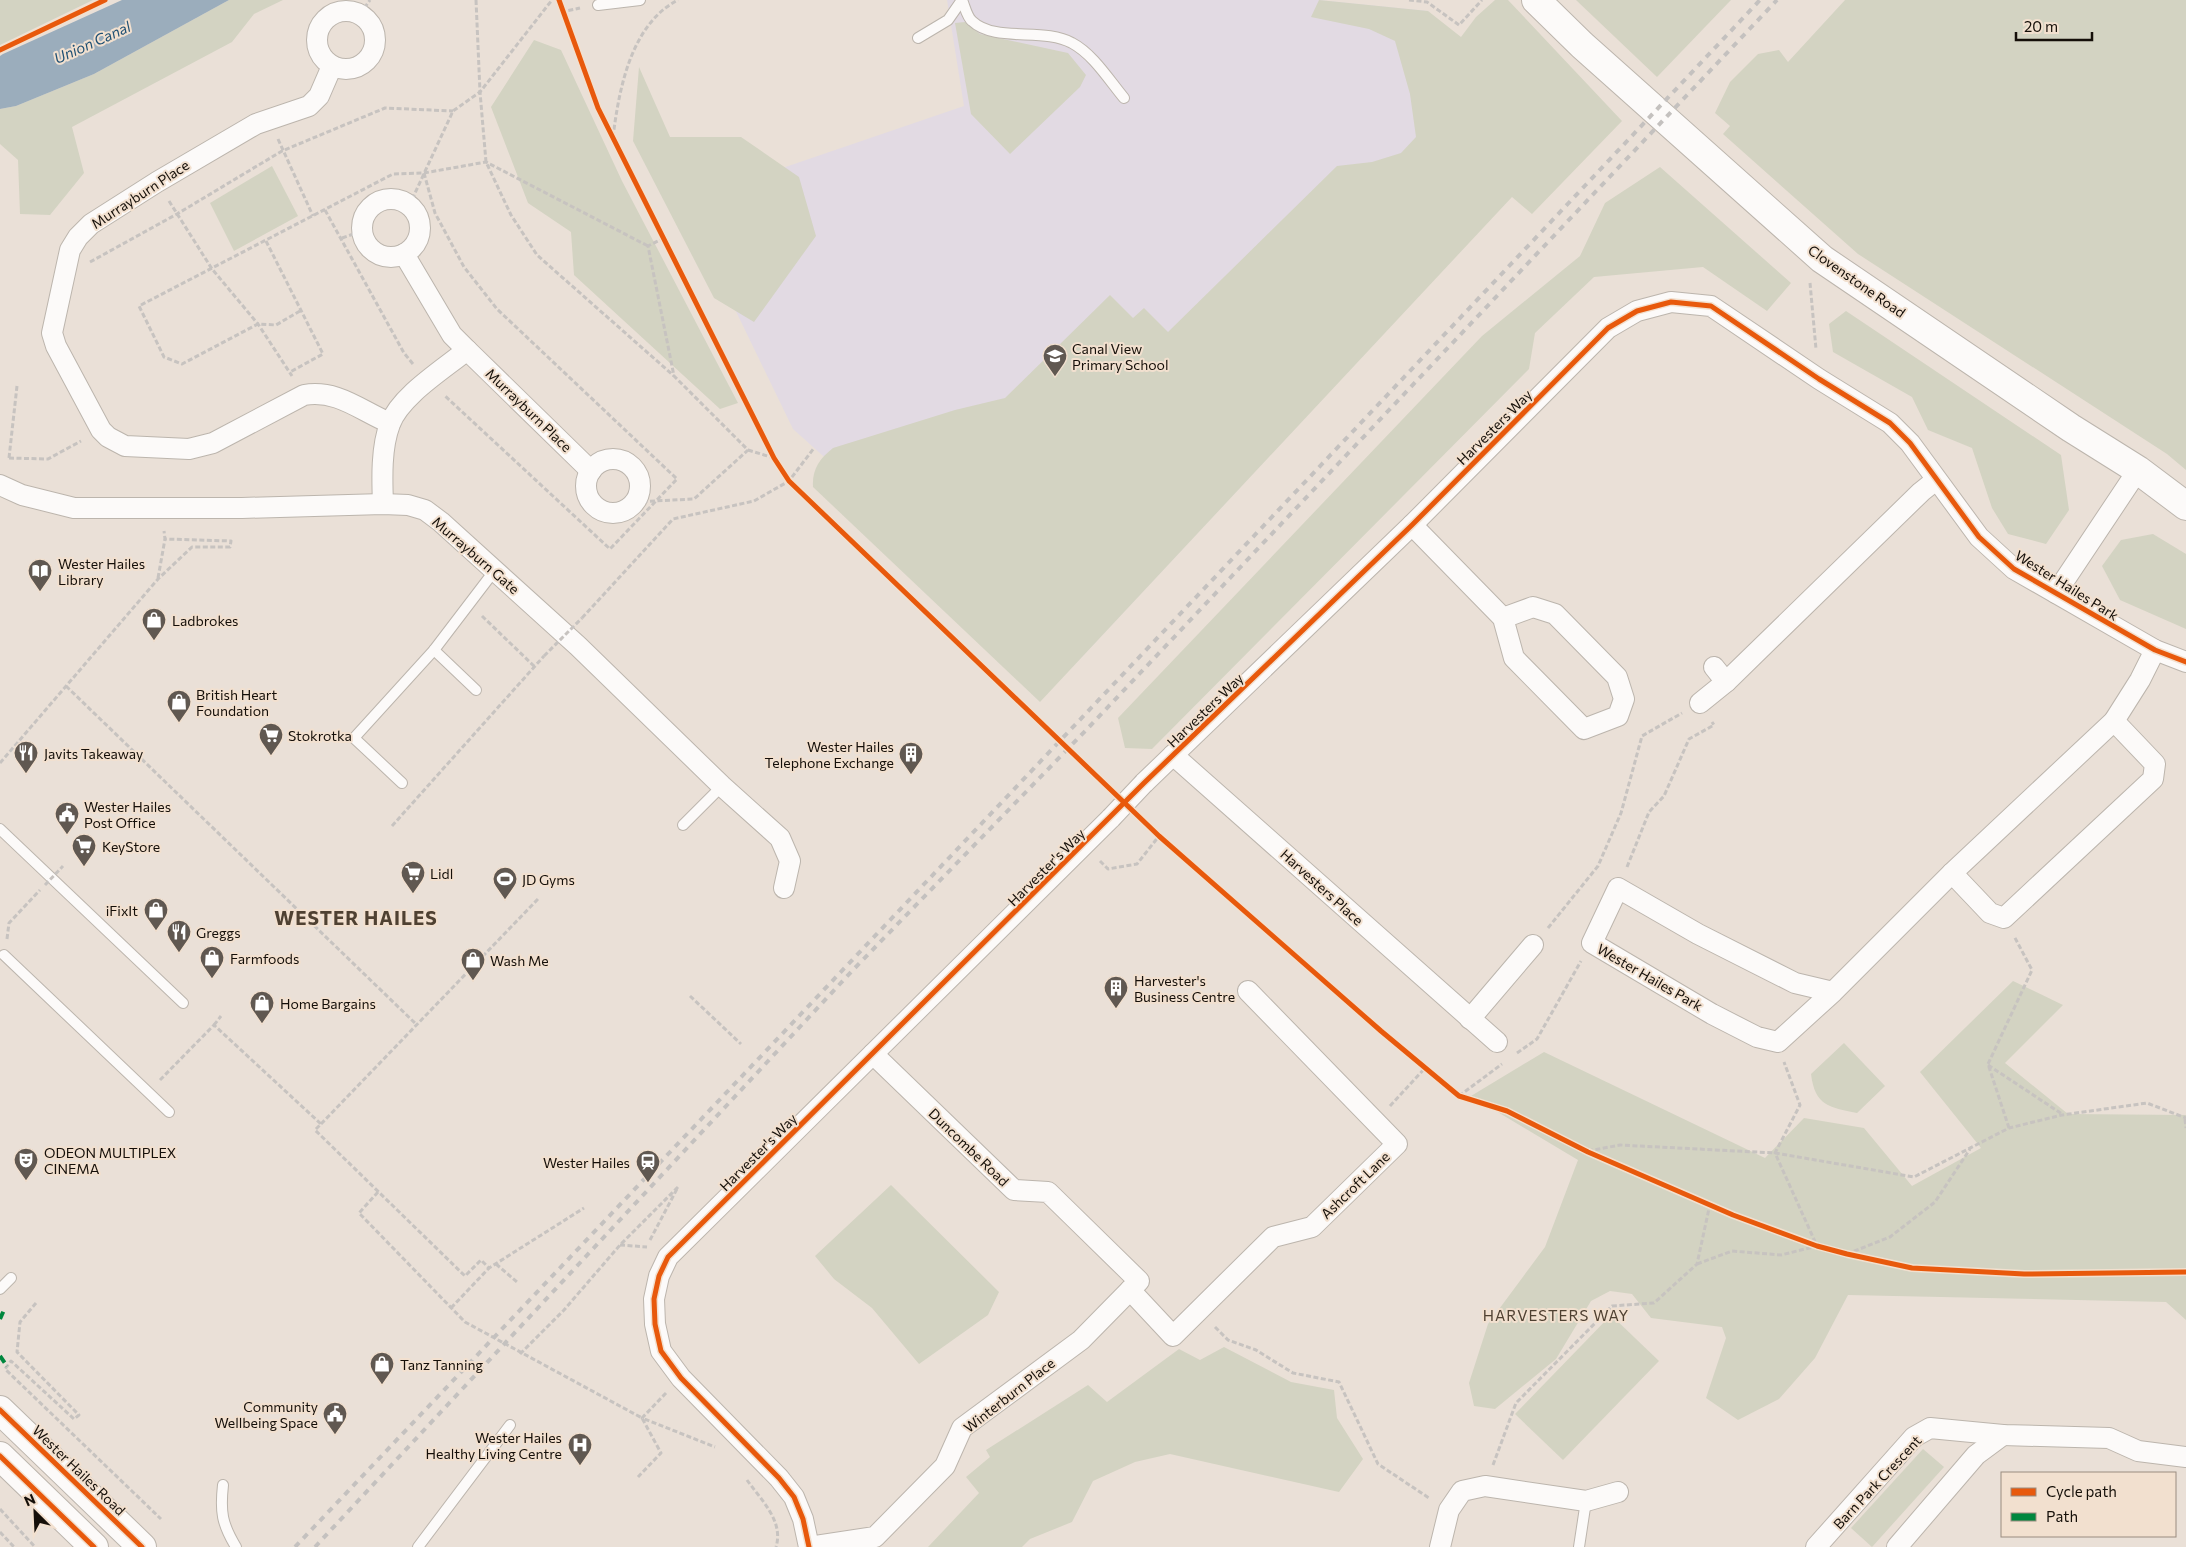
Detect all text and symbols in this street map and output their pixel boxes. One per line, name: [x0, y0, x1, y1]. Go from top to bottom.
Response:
scale bar: [2016, 10, 2092, 42]
water label: Union Canal: [51, 17, 134, 67]
text: 20 m: [2024, 17, 2058, 35]
street label: Murrayburn Place: [88, 156, 192, 232]
street label: Clovenstone Road: [1805, 241, 1909, 321]
place label: Canal View Primary School: [1072, 340, 1168, 373]
school or university icon: Canal View Primary School: [1042, 343, 1068, 377]
street label: Murrayburn Place: [482, 365, 576, 455]
street label: Harvesters Way: [1453, 386, 1535, 468]
street label: Murrayburn Gate: [429, 513, 523, 597]
street label: Wester Hailes Park: [2012, 546, 2122, 624]
place label: Wester Hailes Library: [58, 555, 145, 588]
library icon: Wester Hailes Library: [27, 558, 53, 592]
shop icon: Ladbrokes: [141, 607, 167, 641]
place label: Ladbrokes: [172, 612, 238, 629]
street label: Harvesters Way: [1163, 669, 1247, 751]
place label: British Heart Foundation: [196, 686, 277, 719]
shop icon: British Heart Foundation: [166, 689, 192, 723]
supermarket icon: Stokrotka: [258, 722, 284, 756]
place label: Stokrotka: [288, 727, 352, 744]
place label: Wester Hailes Telephone Exchange: [764, 738, 894, 771]
restaurant icon: Javits Takeaway: [13, 740, 39, 774]
building icon: Wester Hailes Telephone Exchange: [898, 741, 924, 775]
place label: Javits Takeaway: [44, 745, 143, 762]
place label: Wester Hailes Post Office: [84, 798, 171, 831]
public building icon: Wester Hailes Post Office: [54, 801, 80, 835]
street label: Harvester's Way: [1004, 825, 1088, 909]
supermarket icon: KeyStore: [71, 833, 97, 867]
place label: KeyStore: [102, 838, 160, 855]
street label: Harvesters Place: [1277, 845, 1367, 929]
supermarket icon: Lidl: [400, 860, 426, 894]
place label: Lidl: [430, 865, 453, 882]
sports icon: JD Gyms: [492, 866, 518, 900]
place label: JD Gyms: [522, 871, 575, 888]
shop icon: iFixIt: [143, 897, 169, 931]
place label: iFixIt: [106, 902, 138, 919]
district label: WESTER HAILES: [274, 906, 438, 929]
restaurant icon: Greggs: [166, 919, 192, 953]
place label: Greggs: [196, 924, 241, 941]
street label: Wester Hailes Park: [1594, 940, 1706, 1014]
shop icon: Farmfoods: [199, 945, 225, 979]
shop icon: Wash Me: [460, 947, 486, 981]
place label: Farmfoods: [230, 950, 299, 967]
place label: Wash Me: [490, 952, 549, 969]
place label: Harvester's Business Centre: [1134, 972, 1235, 1005]
building icon: Harvester's Business Centre: [1103, 975, 1129, 1009]
shop icon: Home Bargains: [249, 990, 275, 1024]
place label: Home Bargains: [280, 995, 376, 1012]
street label: Duncombe Road: [925, 1105, 1013, 1189]
street label: Harvester's Way: [716, 1110, 800, 1194]
place label: ODEON MULTIPLEX CINEMA: [44, 1144, 176, 1177]
theatre icon: ODEON MULTIPLEX CINEMA: [13, 1147, 39, 1181]
street label: Ashcroft Lane: [1317, 1148, 1393, 1222]
station icon: Wester Hailes: [635, 1149, 661, 1183]
place label: Wester Hailes: [543, 1154, 630, 1171]
district label: HARVESTERS WAY: [1483, 1306, 1629, 1324]
shop icon: Tanz Tanning: [369, 1351, 395, 1385]
street label: Winterburn Place: [960, 1354, 1058, 1436]
place label: Tanz Tanning: [400, 1356, 483, 1373]
place label: Community Wellbeing Space: [215, 1398, 318, 1431]
public building icon: Community Wellbeing Space: [322, 1401, 348, 1435]
street label: Wester Hailes Road: [29, 1421, 129, 1519]
place label: Wester Hailes Healthy Living Centre: [426, 1429, 562, 1462]
hospital icon: Wester Hailes Healthy Living Centre: [567, 1432, 593, 1466]
street label: Barn Park Crescent: [1829, 1432, 1925, 1532]
legend: [2001, 1472, 2176, 1537]
text: Cycle path: [2046, 1482, 2117, 1500]
north arrow: [10, 1487, 60, 1537]
text: N: [21, 1490, 38, 1510]
text: Path: [2046, 1507, 2078, 1525]

